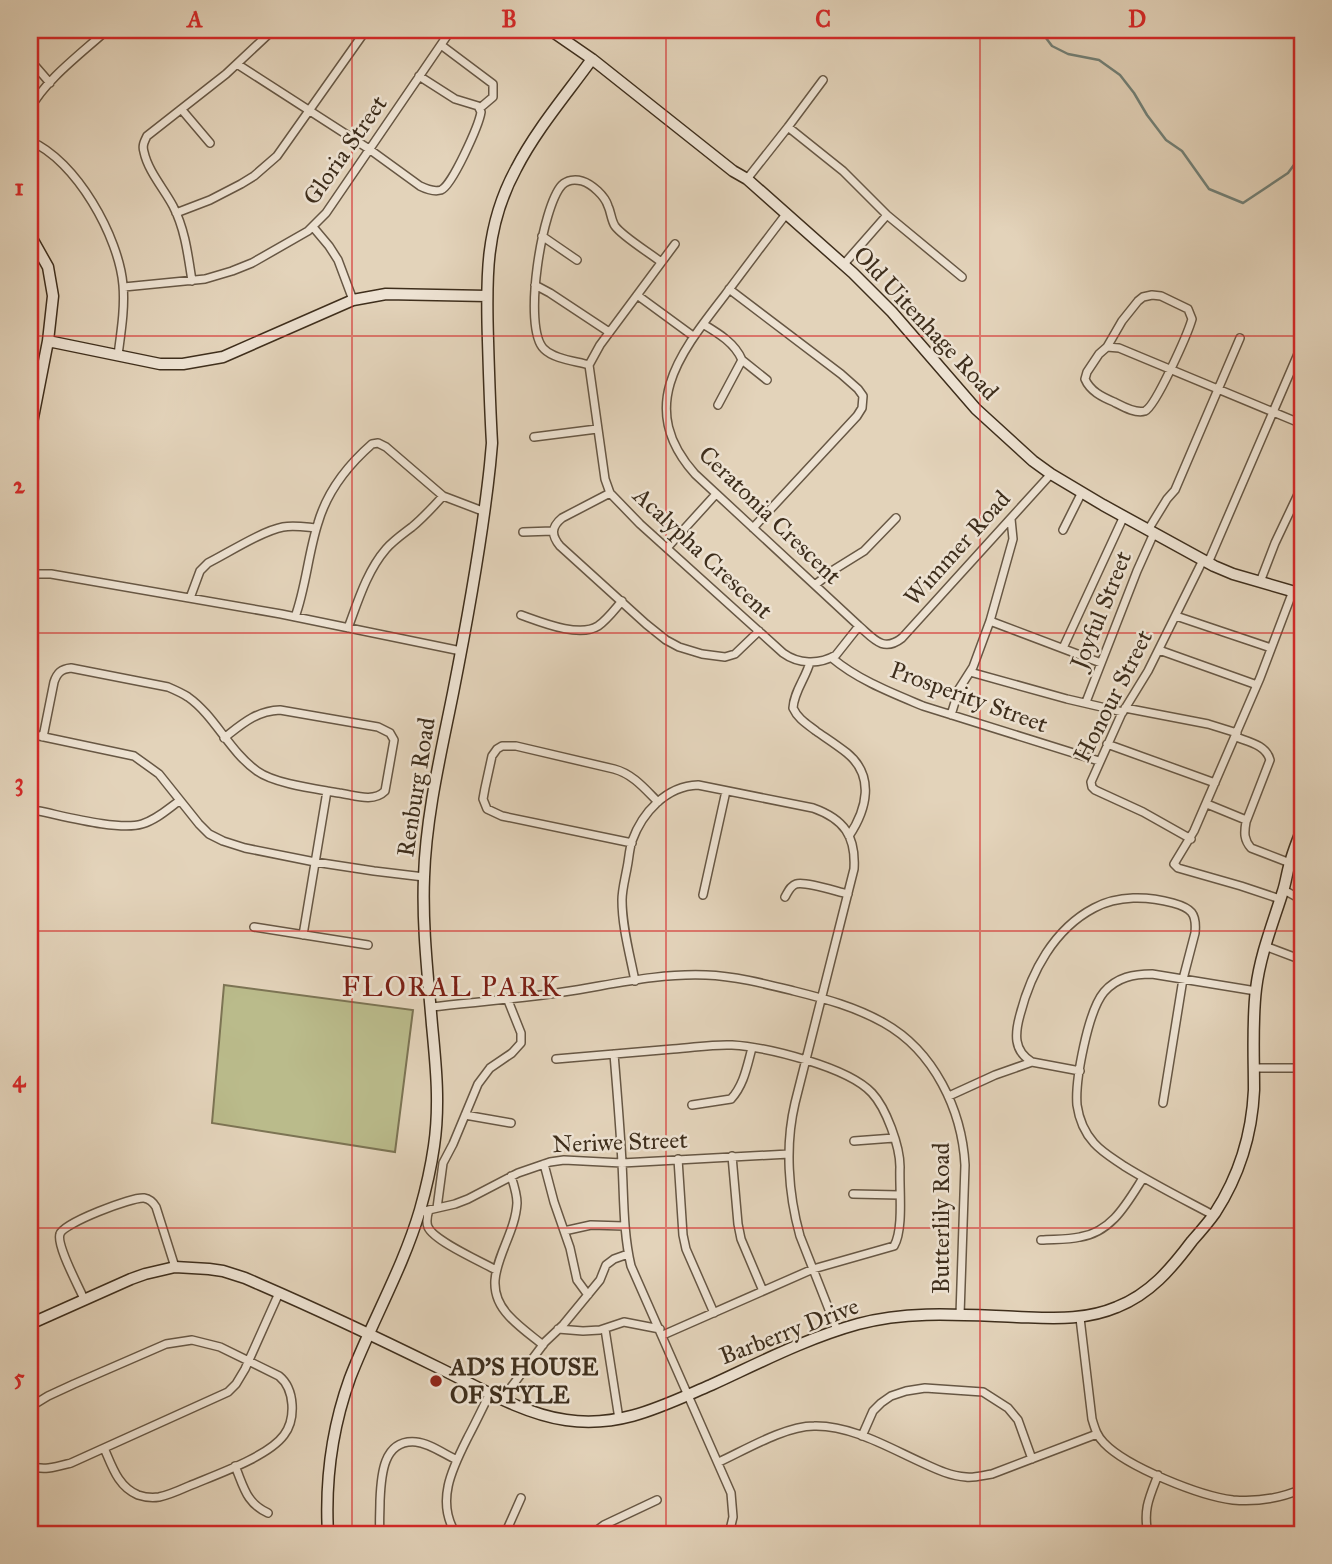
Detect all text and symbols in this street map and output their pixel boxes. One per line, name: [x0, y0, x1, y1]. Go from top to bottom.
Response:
text: A: [185, 5, 203, 33]
text: B: [501, 5, 517, 33]
text: C: [815, 5, 831, 33]
text: D: [1128, 5, 1146, 33]
street label: Gloria Street: [296, 89, 394, 210]
text: 1: [14, 173, 24, 201]
street label: Old Uitenhage Road: [847, 240, 1005, 406]
street label: Ceratonia Crescent: [692, 439, 848, 591]
text: 2: [13, 471, 25, 499]
street label: Acalypha Crescent: [626, 480, 779, 626]
street label: Wimmer Road: [897, 484, 1017, 612]
street label: Joyful Street: [1063, 546, 1138, 676]
street label: Honour Street: [1067, 624, 1159, 767]
street label: Prosperity Street: [886, 655, 1052, 740]
street label: Renburg Road: [390, 715, 442, 859]
text: 3: [14, 768, 24, 797]
district label: FLORAL PARK: [341, 969, 563, 1004]
text: 4: [13, 1065, 27, 1093]
street label: Neriwe Street: [552, 1125, 689, 1159]
street label: Butterlily Road: [926, 1142, 956, 1294]
street label: Barberry Drive: [715, 1291, 863, 1371]
place label: AD'S HOUSE OF STYLE: [448, 1352, 598, 1410]
text: 5: [14, 1363, 25, 1391]
marker: AD'S HOUSE OF STYLE: [428, 1373, 444, 1389]

